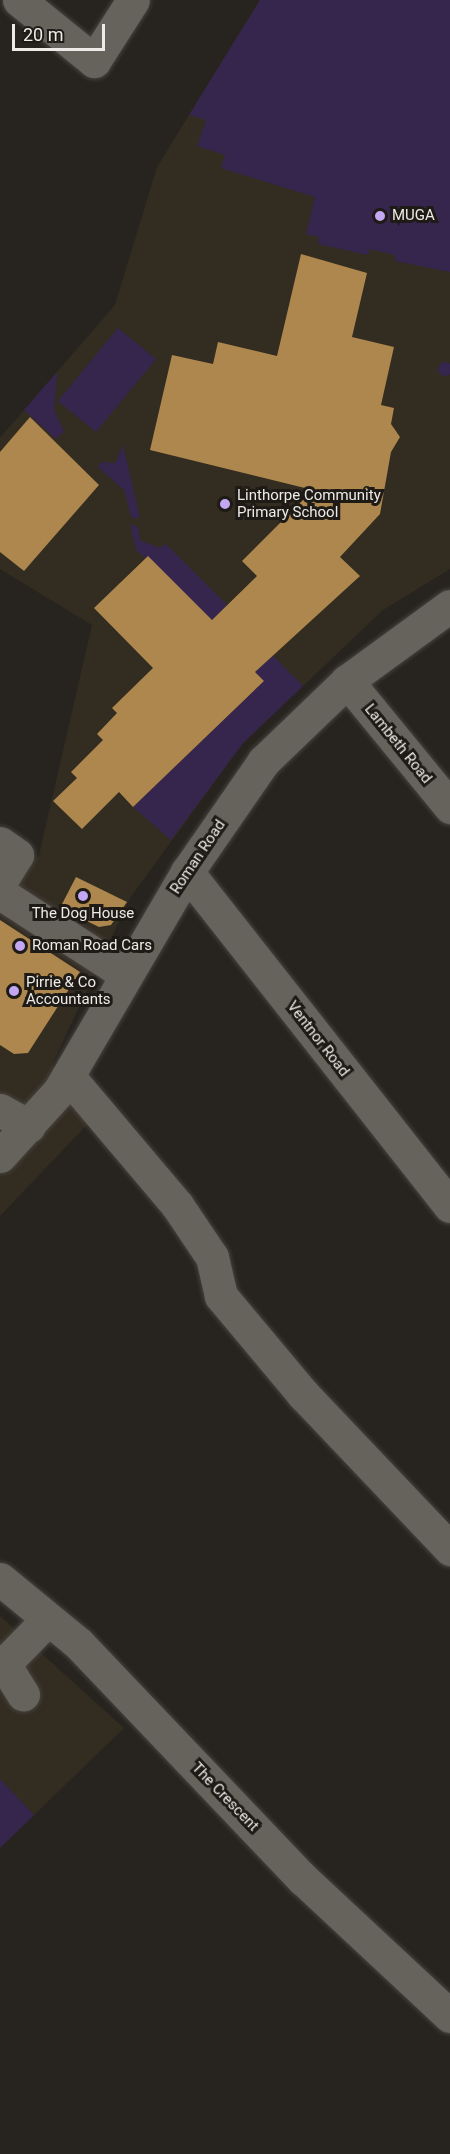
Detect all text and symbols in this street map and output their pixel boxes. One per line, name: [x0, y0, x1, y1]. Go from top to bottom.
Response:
scale bar: [15, 12, 108, 50]
text: 20 m: [23, 24, 63, 45]
place label: MUGA: [392, 207, 435, 225]
marker: MUGA: [373, 209, 387, 223]
place label: Linthorpe Community Primary School: [237, 486, 381, 521]
marker: Linthorpe Community Primary School: [218, 497, 232, 511]
street label: Lambeth Road: [360, 701, 436, 787]
street label: Roman Road: [167, 817, 229, 897]
marker: The Dog House: [76, 889, 90, 903]
place label: The Dog House: [32, 905, 134, 923]
place label: Roman Road Cars: [32, 937, 152, 955]
marker: Roman Road Cars: [13, 939, 27, 953]
place label: Pirrie & Co Accountants: [26, 973, 111, 1008]
marker: Pirrie & Co Accountants: [7, 984, 21, 998]
street label: Ventnor Road: [283, 998, 353, 1080]
street label: The Crescent: [188, 1759, 262, 1835]

